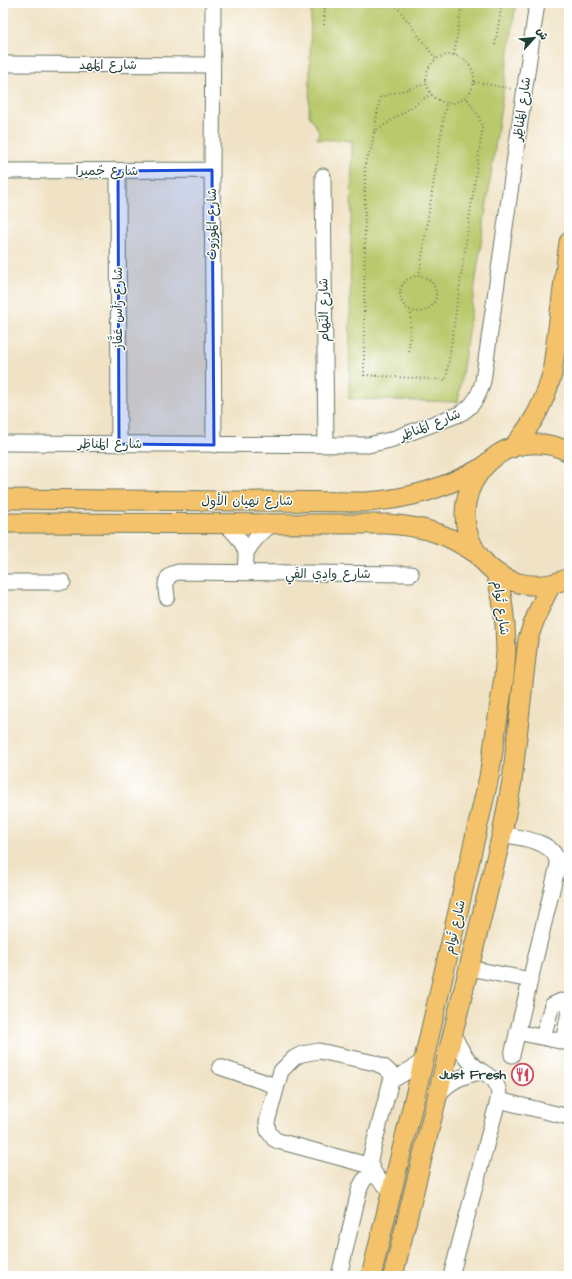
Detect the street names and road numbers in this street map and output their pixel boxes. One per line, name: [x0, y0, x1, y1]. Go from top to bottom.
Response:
street label: شارع المَهد: [79, 56, 137, 74]
street label: شارع المَناظِر: [508, 76, 535, 143]
street label: شارع جُميرا: [76, 162, 138, 180]
street label: شارع المَورُوث: [203, 188, 221, 260]
street label: شارع رَأس عَفَّاز: [107, 267, 127, 350]
street label: شارع النَهام: [314, 278, 335, 342]
street label: شارع المَناظِر: [396, 405, 463, 446]
street label: شارع المَناظِر: [77, 435, 142, 453]
street label: شارع نهيان الأول: [201, 492, 293, 510]
street label: شارع وادِي الفَي: [285, 565, 371, 585]
street label: شارع تُوام: [487, 579, 514, 637]
street label: شارع تُوام: [440, 898, 471, 956]

